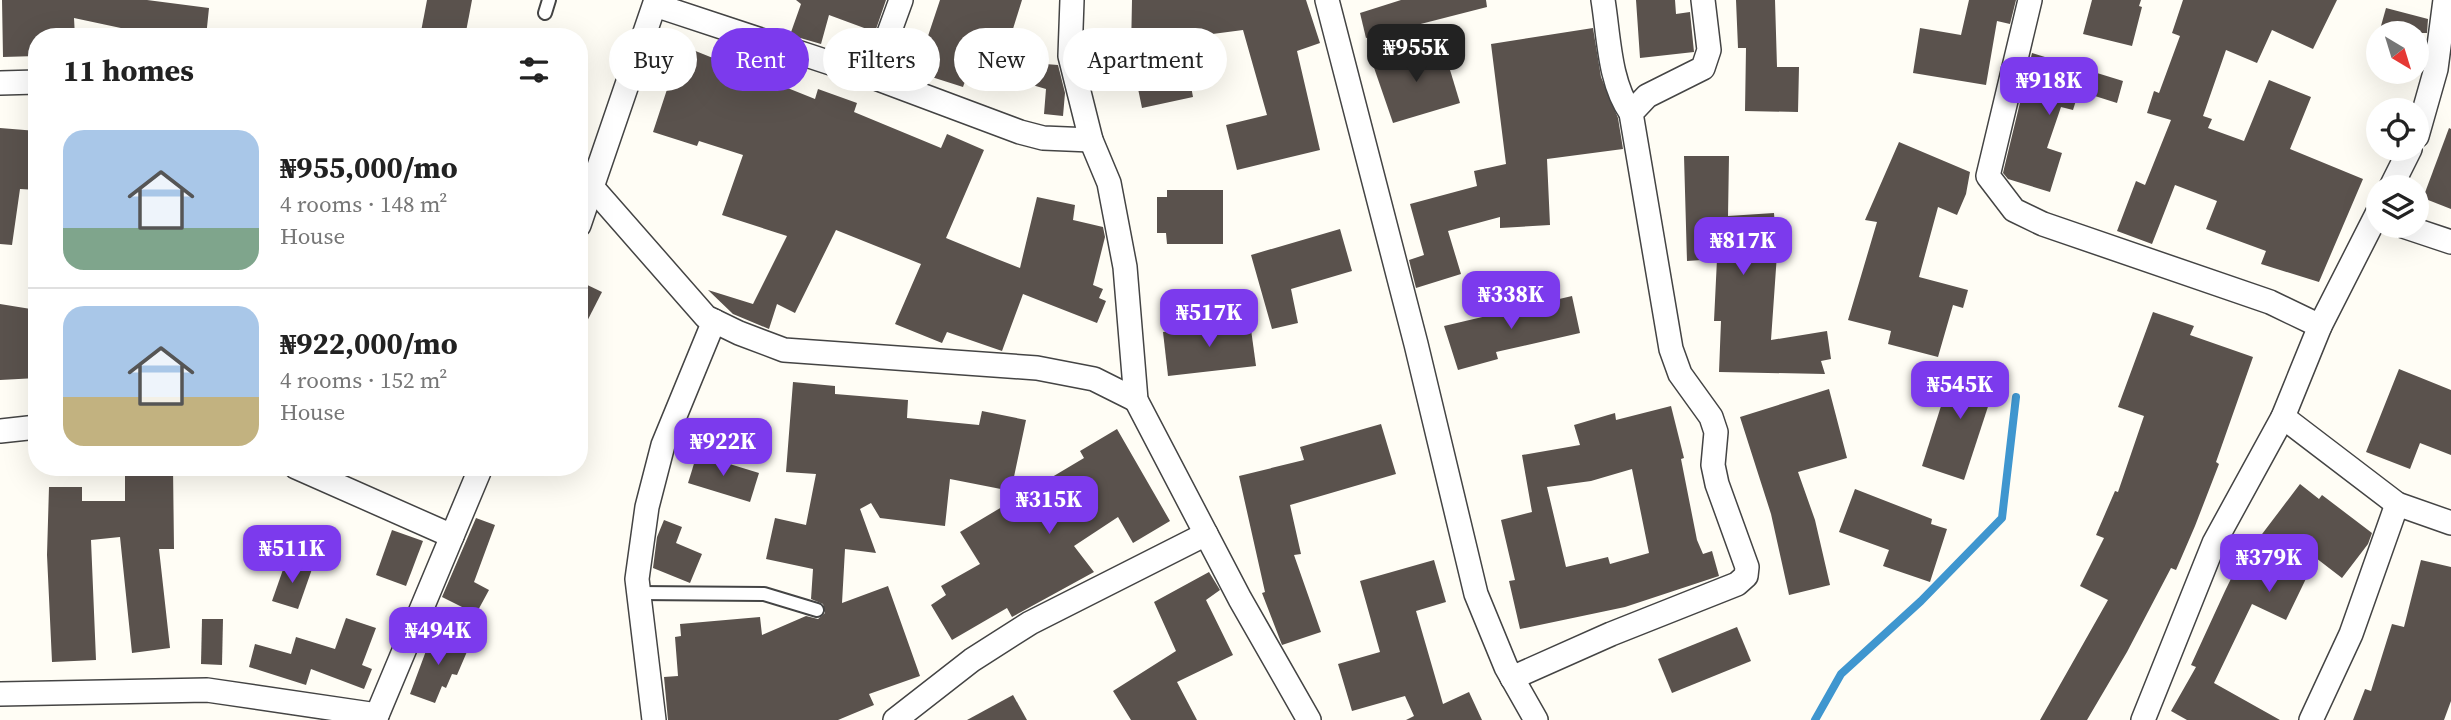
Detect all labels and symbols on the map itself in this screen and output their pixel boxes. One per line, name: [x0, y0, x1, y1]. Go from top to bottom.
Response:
north arrow: [2366, 21, 2429, 84]
pin: ₦955K: [1367, 24, 1465, 84]
pin: ₦918K: [2000, 58, 2098, 117]
pin: ₦817K: [1694, 218, 1792, 277]
pin: ₦338K: [1462, 272, 1560, 331]
pin: ₦517K: [1160, 290, 1258, 349]
pin: ₦545K: [1911, 362, 2009, 421]
pin: ₦922K: [674, 419, 772, 478]
pin: ₦315K: [1000, 476, 1098, 536]
pin: ₦511K: [243, 526, 341, 585]
pin: ₦379K: [2220, 534, 2318, 594]
pin: ₦494K: [389, 608, 487, 667]

